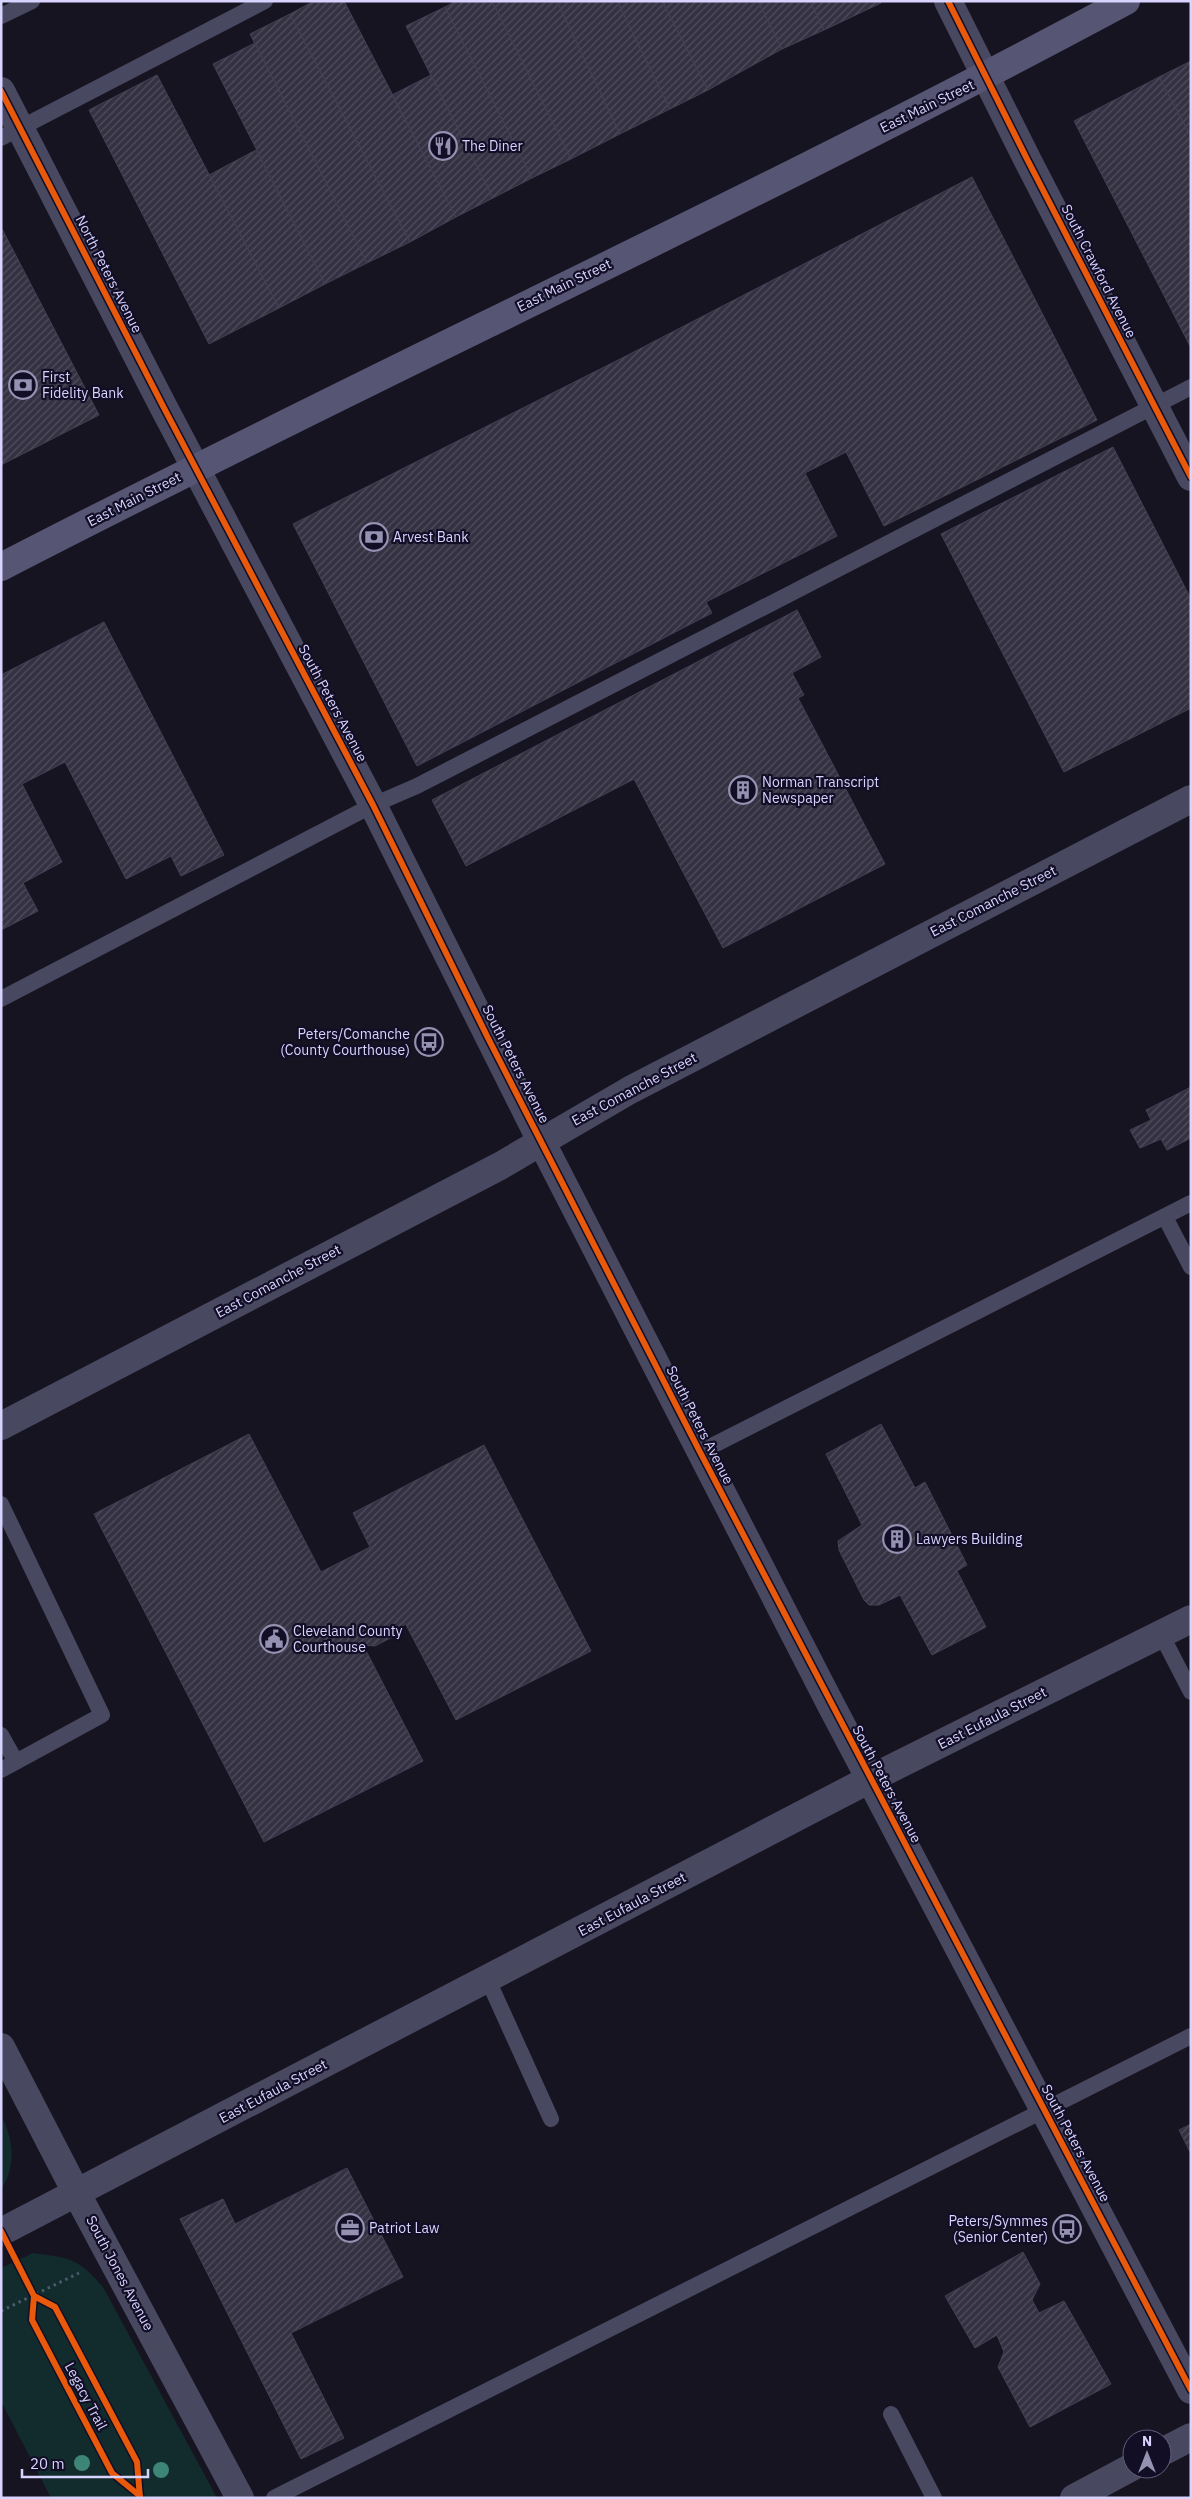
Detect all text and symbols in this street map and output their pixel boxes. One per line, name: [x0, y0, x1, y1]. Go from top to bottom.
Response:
street label: East Main Street: [877, 75, 977, 137]
restaurant icon: The Diner: [428, 131, 458, 161]
place label: The Diner: [462, 137, 523, 155]
street label: South Crawford Avenue: [1057, 201, 1141, 341]
street label: North Peters Avenue: [72, 212, 147, 336]
street label: East Main Street: [514, 254, 614, 316]
place label: First Fidelity Bank: [42, 368, 124, 402]
bank icon: First Fidelity Bank: [8, 370, 38, 400]
street label: East Main Street: [84, 468, 184, 530]
bank icon: Arvest Bank: [359, 522, 389, 552]
place label: Arvest Bank: [393, 528, 469, 546]
street label: South Peters Avenue: [294, 641, 372, 765]
place label: Norman Transcript Newspaper: [762, 773, 879, 807]
building icon: Norman Transcript Newspaper: [728, 775, 758, 805]
street label: East Comanche Street: [927, 861, 1059, 941]
street label: South Peters Avenue: [478, 1002, 554, 1127]
place label: Peters/Comanche (County Courthouse): [280, 1025, 410, 1059]
bus stop icon: Peters/Comanche (County Courthouse): [414, 1027, 444, 1057]
street label: East Comanche Street: [568, 1048, 700, 1130]
street label: East Comanche Street: [212, 1240, 344, 1322]
street label: South Peters Avenue: [662, 1363, 738, 1488]
building icon: Lawyers Building: [882, 1524, 912, 1554]
place label: Lawyers Building: [916, 1530, 1023, 1548]
place label: Cleveland County Courthouse: [293, 1622, 403, 1656]
public building icon: Cleveland County Courthouse: [259, 1624, 289, 1654]
street label: East Eufaula Street: [935, 1683, 1049, 1753]
street label: South Peters Avenue: [848, 1722, 926, 1846]
street label: East Eufaula Street: [575, 1868, 689, 1940]
street label: East Eufaula Street: [216, 2055, 330, 2127]
street label: South Peters Avenue: [1037, 2081, 1115, 2205]
street label: South Jones Avenue: [82, 2212, 158, 2334]
place label: Peters/Symmes (Senior Center): [948, 2212, 1048, 2246]
office icon: Patriot Law: [335, 2213, 365, 2243]
bus stop icon: Peters/Symmes (Senior Center): [1052, 2214, 1082, 2244]
place label: Patriot Law: [369, 2219, 440, 2237]
street label: Legacy Trail: [61, 2359, 111, 2433]
north arrow: [1122, 2429, 1172, 2479]
text: N: [1142, 2432, 1152, 2450]
scale bar: [22, 2446, 149, 2478]
text: 20 m: [30, 2454, 65, 2473]

